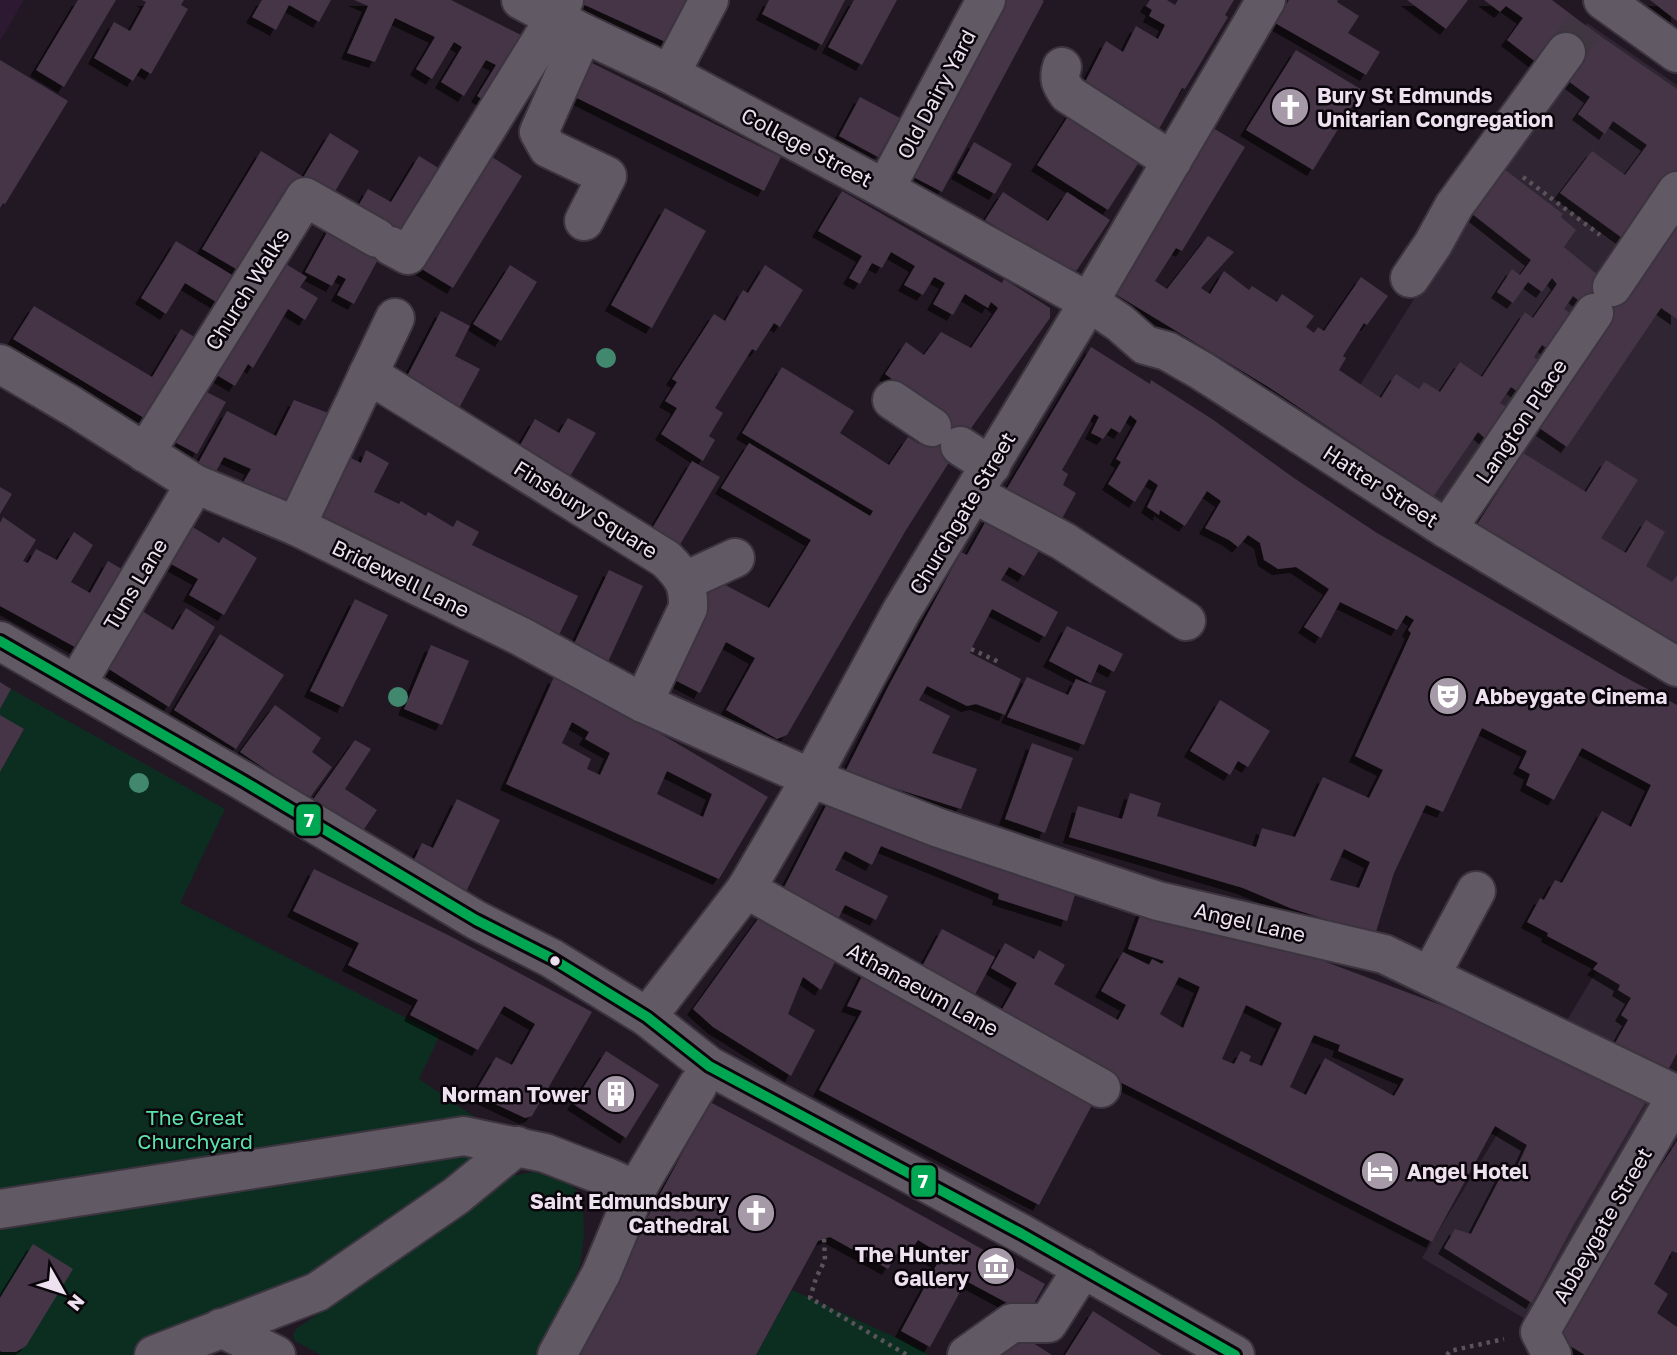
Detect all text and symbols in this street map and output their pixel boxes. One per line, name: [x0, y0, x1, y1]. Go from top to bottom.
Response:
street label: Old Dairy Yard: [891, 25, 981, 163]
place label: Bury St Edmunds Unitarian Congregation: [1317, 82, 1553, 132]
church icon: Bury St Edmunds Unitarian Congregation: [1269, 86, 1311, 128]
street label: College Street: [737, 102, 877, 192]
street label: Church Walks: [199, 223, 295, 355]
street label: Langton Place: [1470, 354, 1572, 488]
street label: Churchgate Street: [903, 427, 1021, 599]
street label: Hatter Street: [1319, 439, 1443, 533]
street label: Finsbury Square: [509, 454, 663, 564]
street label: Tuns Lane: [98, 533, 172, 635]
street label: Bridewell Lane: [328, 534, 474, 622]
theatre icon: Abbeygate Cinema: [1427, 675, 1469, 717]
place label: Abbeygate Cinema: [1475, 683, 1667, 709]
line badge: 7: [295, 803, 322, 837]
text: 7: [304, 808, 314, 831]
street label: Angel Lane: [1192, 897, 1308, 947]
street label: Athanaeum Lane: [843, 937, 1003, 1041]
unlabelled marker: [548, 954, 562, 968]
building icon: Norman Tower: [595, 1073, 637, 1115]
place label: Norman Tower: [441, 1081, 589, 1107]
park label: The Great Churchyard: [137, 1104, 253, 1154]
street label: Abbeygate Street: [1547, 1142, 1657, 1308]
hotel icon: Angel Hotel: [1359, 1150, 1401, 1192]
place label: Angel Hotel: [1407, 1158, 1528, 1184]
line badge: 7: [910, 1164, 937, 1198]
text: 7: [918, 1169, 928, 1192]
place label: Saint Edmundsbury Cathedral: [530, 1188, 729, 1238]
church icon: Saint Edmundsbury Cathedral: [735, 1192, 777, 1234]
place label: The Hunter Gallery: [855, 1241, 969, 1291]
museum icon: The Hunter Gallery: [975, 1245, 1017, 1287]
north arrow: [28, 1257, 98, 1327]
text: N: [63, 1290, 90, 1316]

